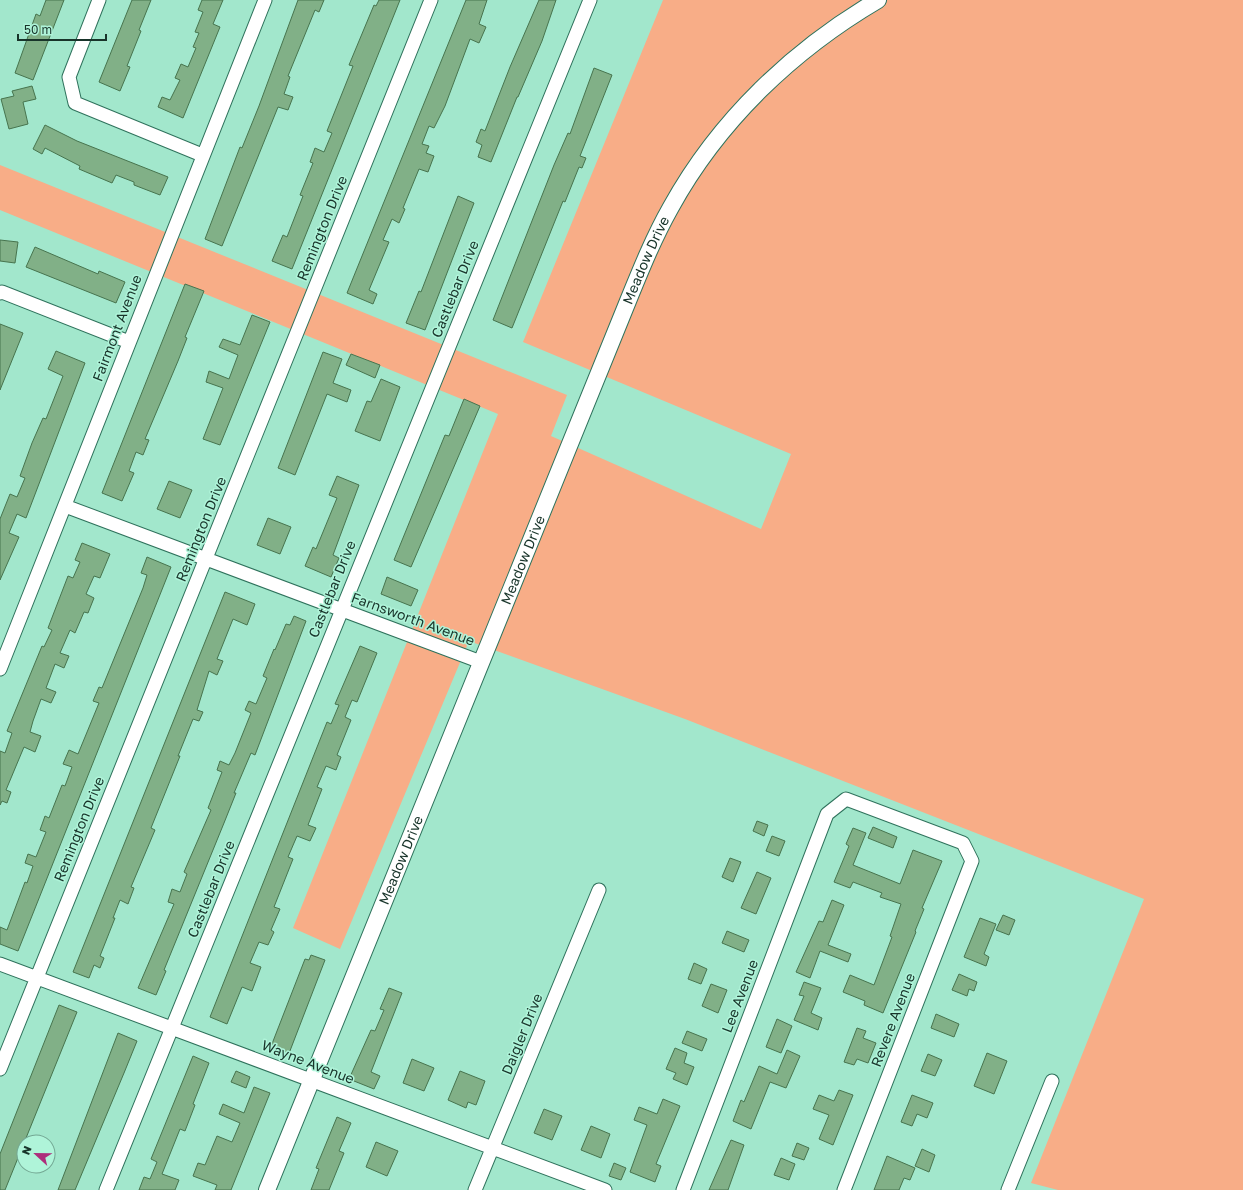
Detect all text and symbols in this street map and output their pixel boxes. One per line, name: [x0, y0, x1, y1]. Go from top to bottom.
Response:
scale bar: [18, 16, 106, 42]
text: 50 m: [24, 22, 52, 37]
street label: Remington Drive: [293, 173, 350, 283]
street label: Meadow Drive: [619, 213, 672, 307]
street label: Castlebar Drive: [427, 238, 482, 340]
street label: Fairmont Avenue: [88, 272, 145, 384]
street label: Remington Drive: [172, 474, 229, 584]
street label: Meadow Drive: [497, 513, 548, 607]
street label: Castlebar Drive: [304, 538, 359, 640]
street label: Farnsworth Avenue: [349, 588, 477, 649]
street label: Remington Drive: [50, 774, 107, 884]
street label: Meadow Drive: [375, 813, 426, 907]
street label: Castlebar Drive: [183, 838, 238, 940]
street label: Lee Avenue: [718, 957, 761, 1035]
street label: Revere Avenue: [867, 970, 918, 1069]
street label: Daigler Drive: [498, 991, 546, 1077]
street label: Wayne Avenue: [259, 1036, 357, 1087]
north arrow: [16, 1134, 56, 1174]
text: N: [19, 1144, 34, 1156]

